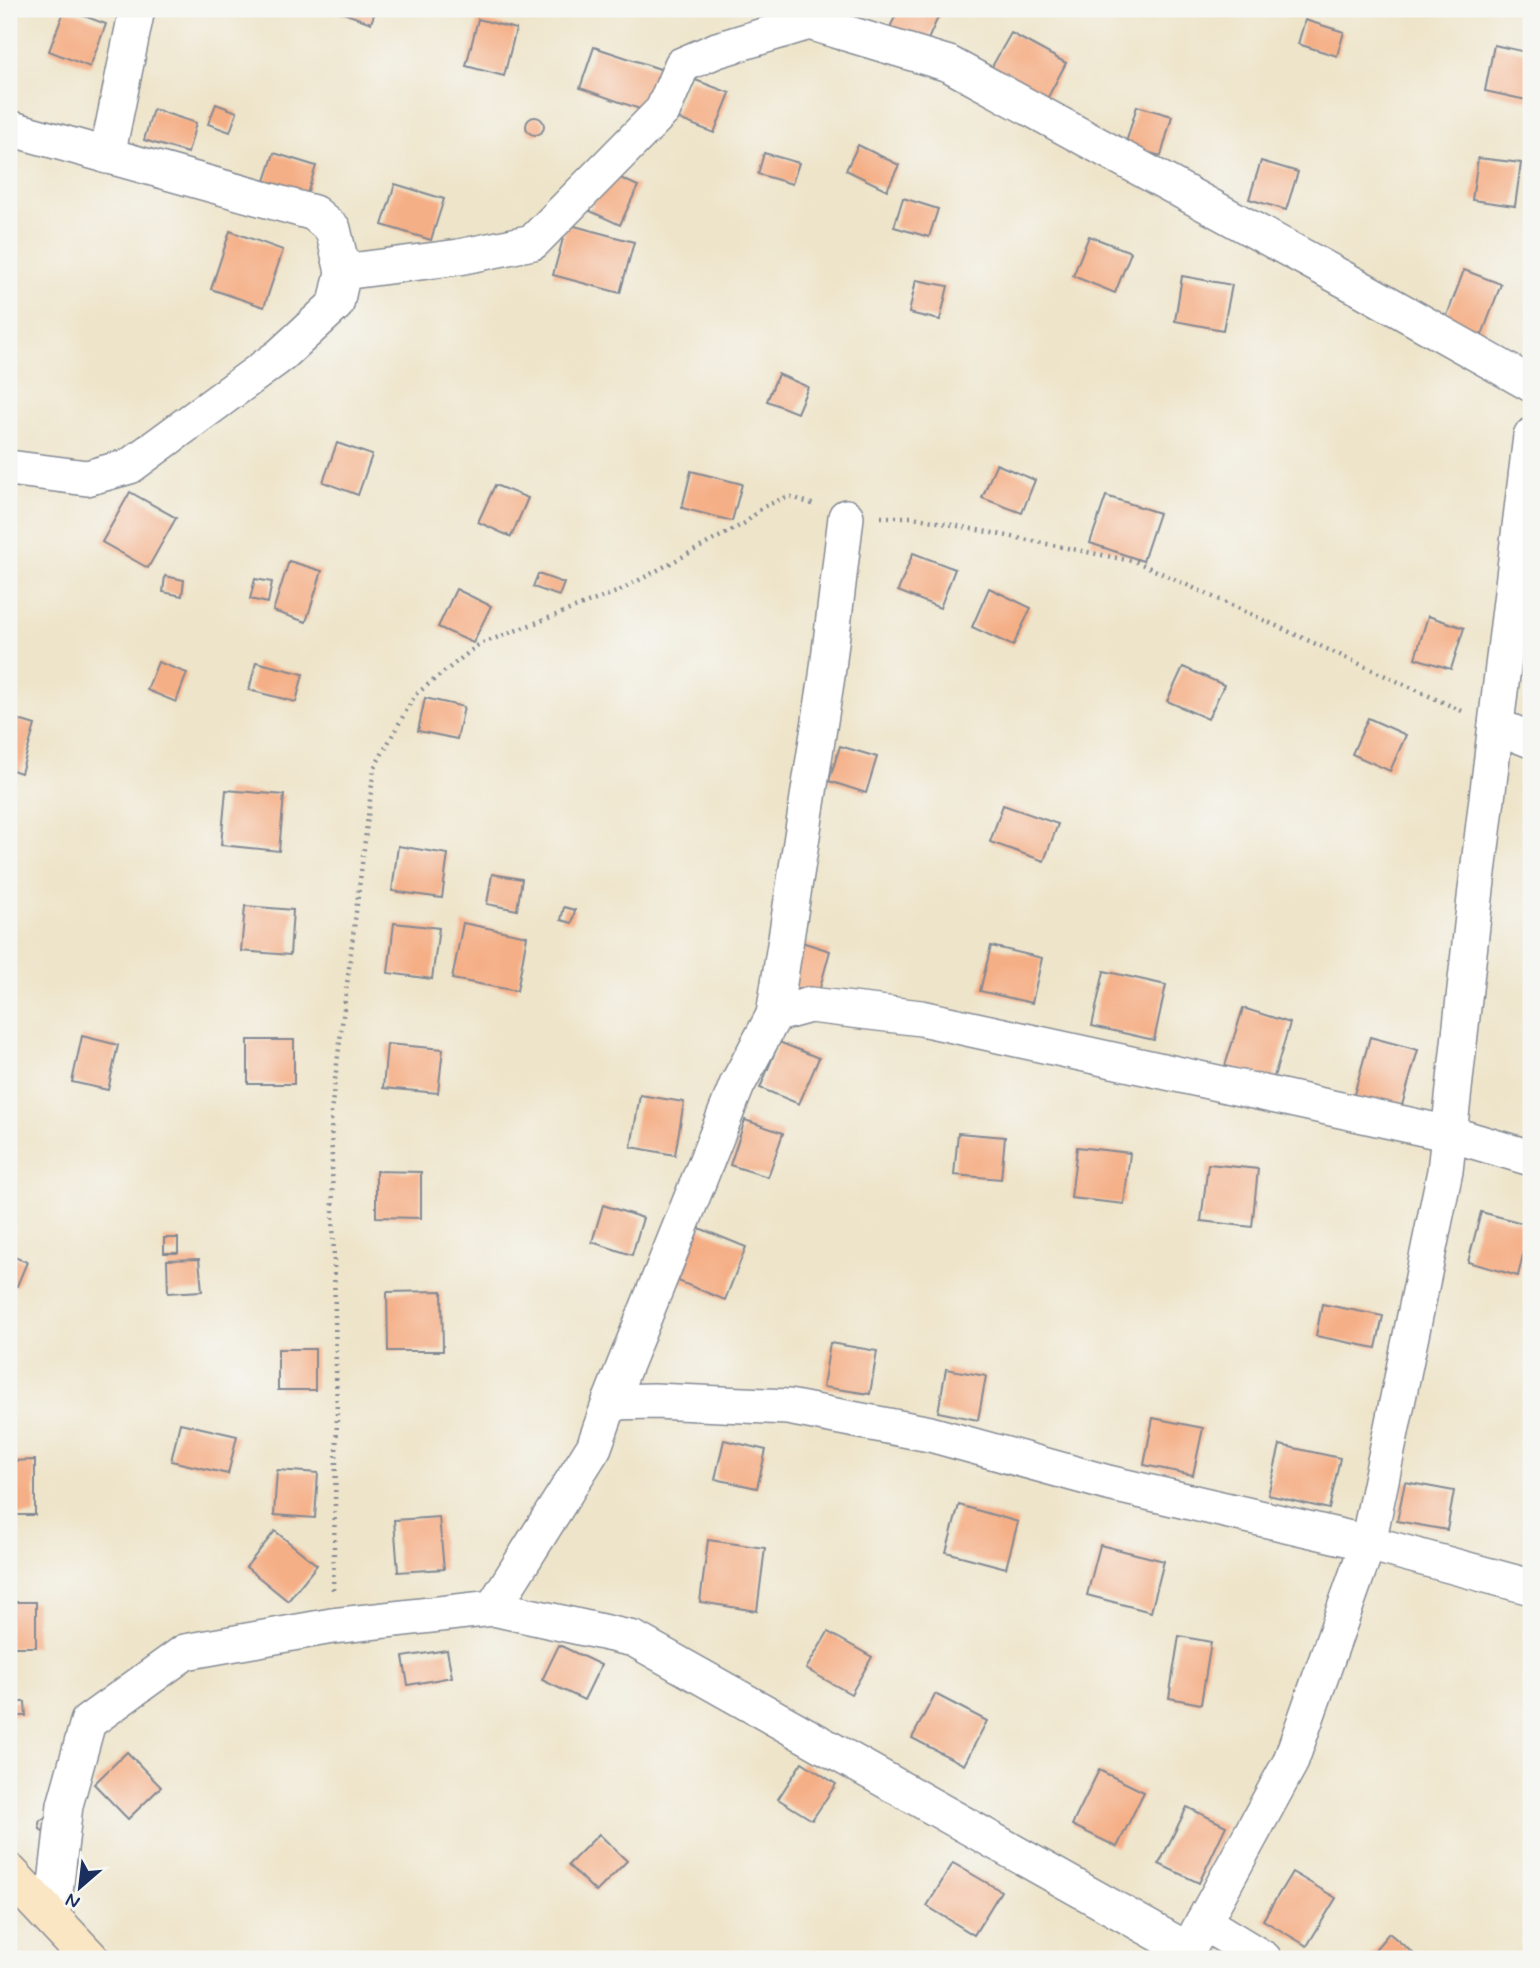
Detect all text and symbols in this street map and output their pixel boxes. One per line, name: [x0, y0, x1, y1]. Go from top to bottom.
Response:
north arrow: [46, 1853, 116, 1923]
text: N: [61, 1887, 84, 1915]

